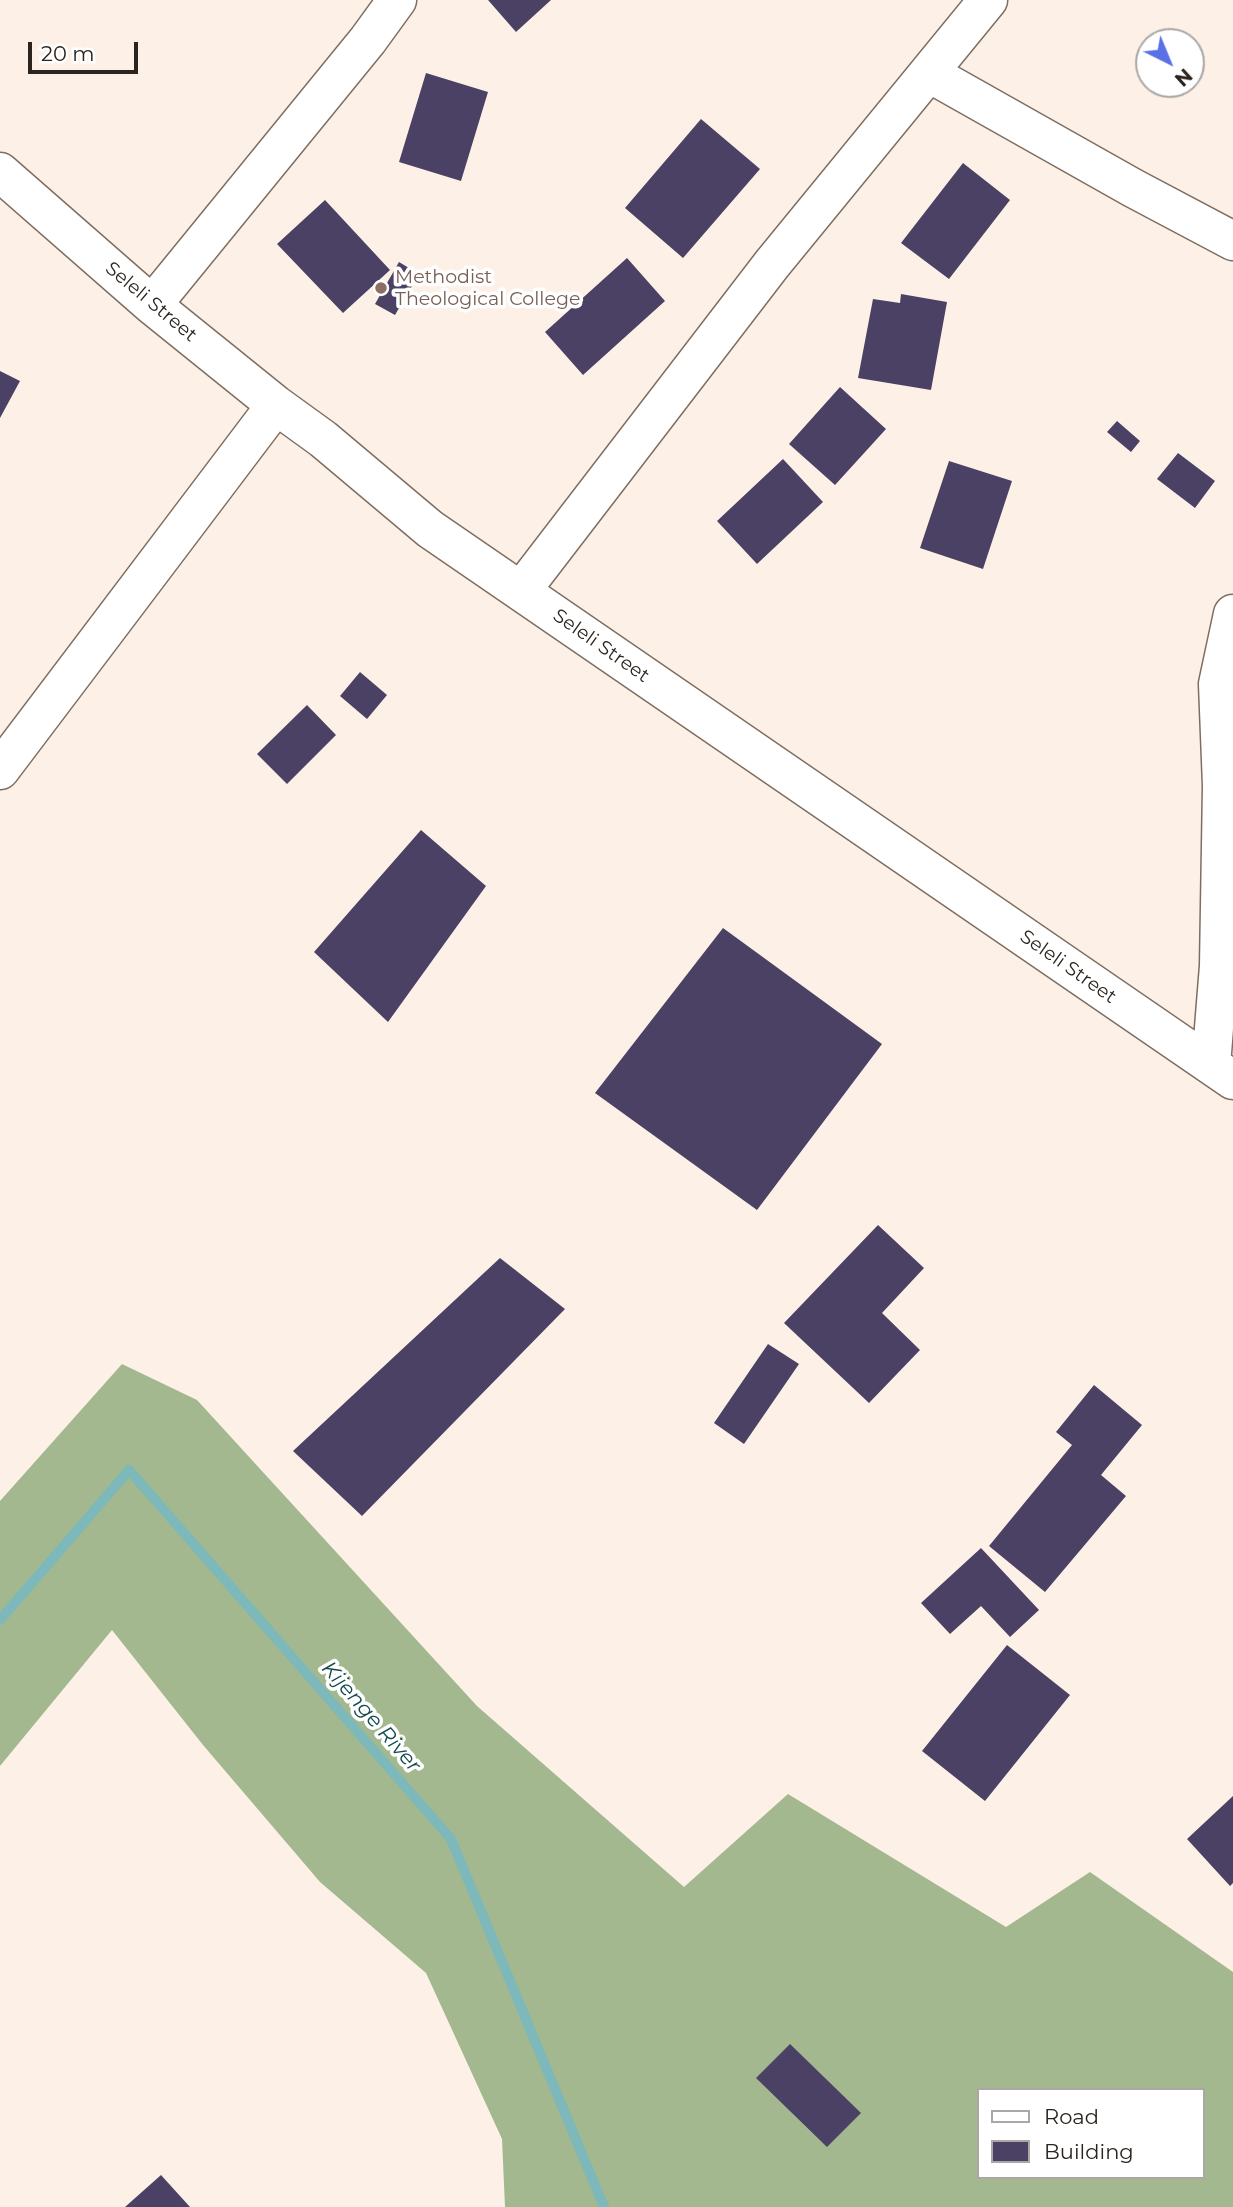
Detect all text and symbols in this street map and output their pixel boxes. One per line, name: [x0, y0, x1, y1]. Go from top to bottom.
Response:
scale bar: [32, 28, 142, 72]
north arrow: [1135, 28, 1205, 98]
text: 20 m: [41, 41, 95, 66]
text: N: [1170, 64, 1197, 91]
street label: Seleli Street: [101, 257, 201, 347]
place label: Methodist Theological College: [395, 266, 580, 310]
marker: Methodist Theological College: [373, 280, 389, 296]
street label: Seleli Street: [548, 604, 654, 688]
street label: Seleli Street: [1015, 925, 1121, 1009]
water label: Kijenge River: [316, 1656, 426, 1778]
legend: [978, 2088, 1205, 2179]
text: Road: [1044, 2104, 1099, 2129]
text: Building: [1044, 2139, 1134, 2164]

